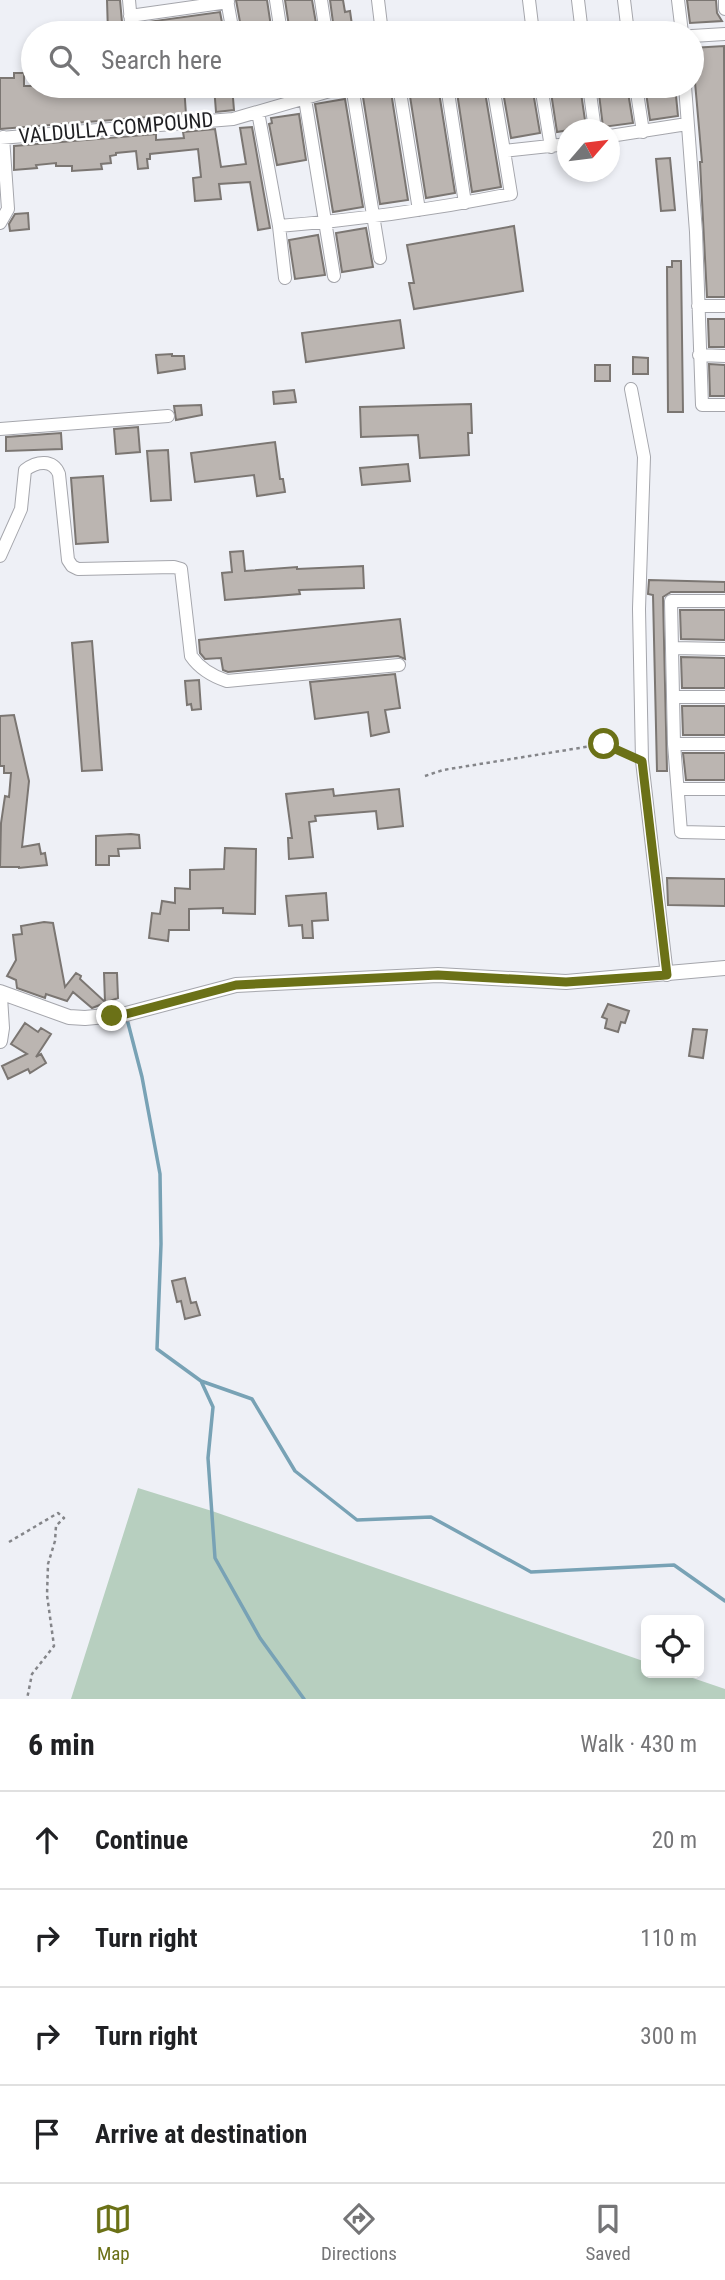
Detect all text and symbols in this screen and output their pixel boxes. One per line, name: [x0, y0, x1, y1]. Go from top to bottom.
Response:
search box: [21, 21, 704, 98]
icon: search: [45, 41, 83, 79]
text: Search here: [101, 45, 222, 75]
street label: VALDULLA COMPOUND: [18, 108, 214, 148]
north arrow: [557, 119, 620, 182]
route start: [588, 728, 619, 759]
route end: [96, 1000, 127, 1031]
map controls: [641, 1615, 704, 1678]
button: locate: [641, 1615, 704, 1678]
text: 6 min: [28, 1727, 95, 1762]
text: Walk · 430 m: [580, 1731, 697, 1758]
icon: ahead: [28, 1821, 66, 1859]
text: Continue: [95, 1825, 188, 1855]
text: 20 m: [652, 1827, 697, 1854]
icon: right: [28, 1919, 66, 1957]
text: Turn right: [95, 1923, 197, 1953]
text: 110 m: [640, 1925, 697, 1952]
icon: right: [28, 2017, 66, 2055]
text: Turn right: [95, 2021, 197, 2051]
text: 300 m: [640, 2023, 697, 2050]
icon: arrive: [28, 2115, 66, 2153]
text: Arrive at destination: [95, 2119, 307, 2149]
tab: Map: [94, 2200, 132, 2265]
tab: Directions: [321, 2200, 397, 2265]
tab: Saved: [585, 2200, 631, 2265]

